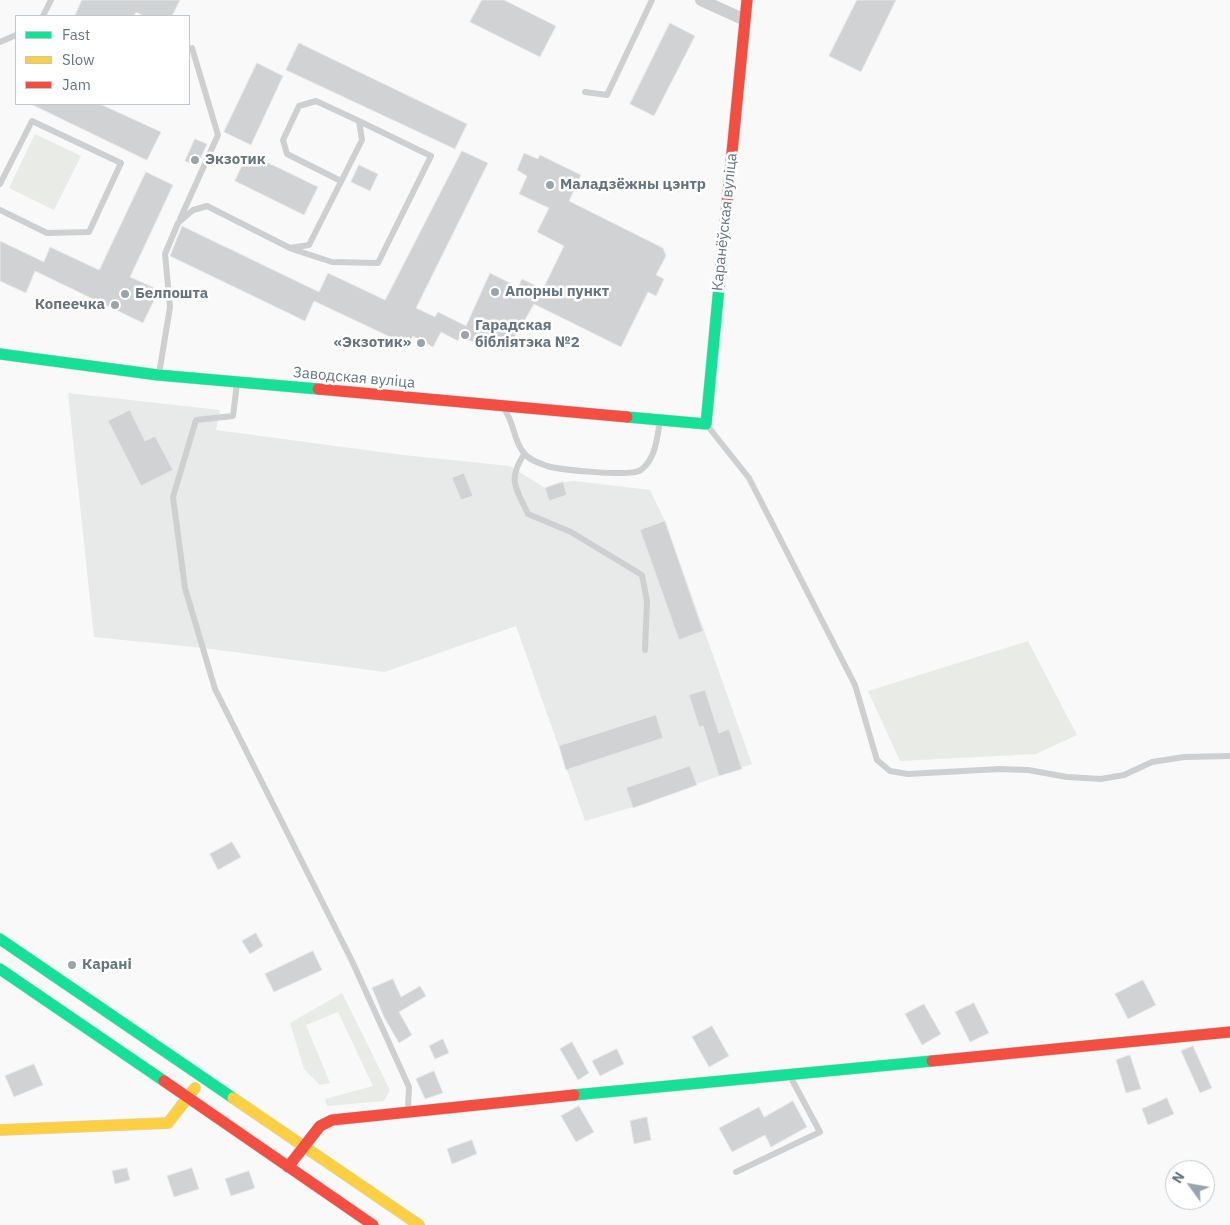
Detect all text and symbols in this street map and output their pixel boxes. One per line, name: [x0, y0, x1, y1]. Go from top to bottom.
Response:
legend: [15, 15, 190, 105]
text: Fast: [62, 25, 90, 44]
text: Slow: [62, 50, 95, 69]
text: Jam: [62, 75, 91, 94]
place label: Экзотик: [205, 151, 266, 169]
street label: Каранёўская вуліца: [709, 152, 741, 292]
marker: Экзотик: [189, 154, 201, 166]
place label: Маладзёжны цэнтр: [560, 176, 706, 194]
marker: Маладзёжны цэнтр: [544, 179, 556, 191]
place label: Апорны пункт: [505, 283, 609, 301]
place label: Белпошта: [135, 285, 208, 303]
marker: Апорны пункт: [489, 286, 501, 298]
marker: Белпошта: [119, 288, 131, 300]
place label: Копеечка: [35, 296, 105, 314]
marker: Копеечка: [109, 299, 121, 311]
place label: Гарадская бібліятэка №2: [475, 317, 580, 352]
marker: Гарадская бібліятэка №2: [459, 329, 471, 341]
place label: «Экзотик»: [334, 334, 411, 352]
marker: «Экзотик»: [415, 337, 427, 349]
street label: Заводская вуліца: [292, 364, 416, 392]
place label: Карані: [82, 956, 132, 974]
marker: Карані: [66, 959, 78, 971]
north arrow: [1165, 1160, 1215, 1210]
text: N: [1168, 1169, 1188, 1187]

